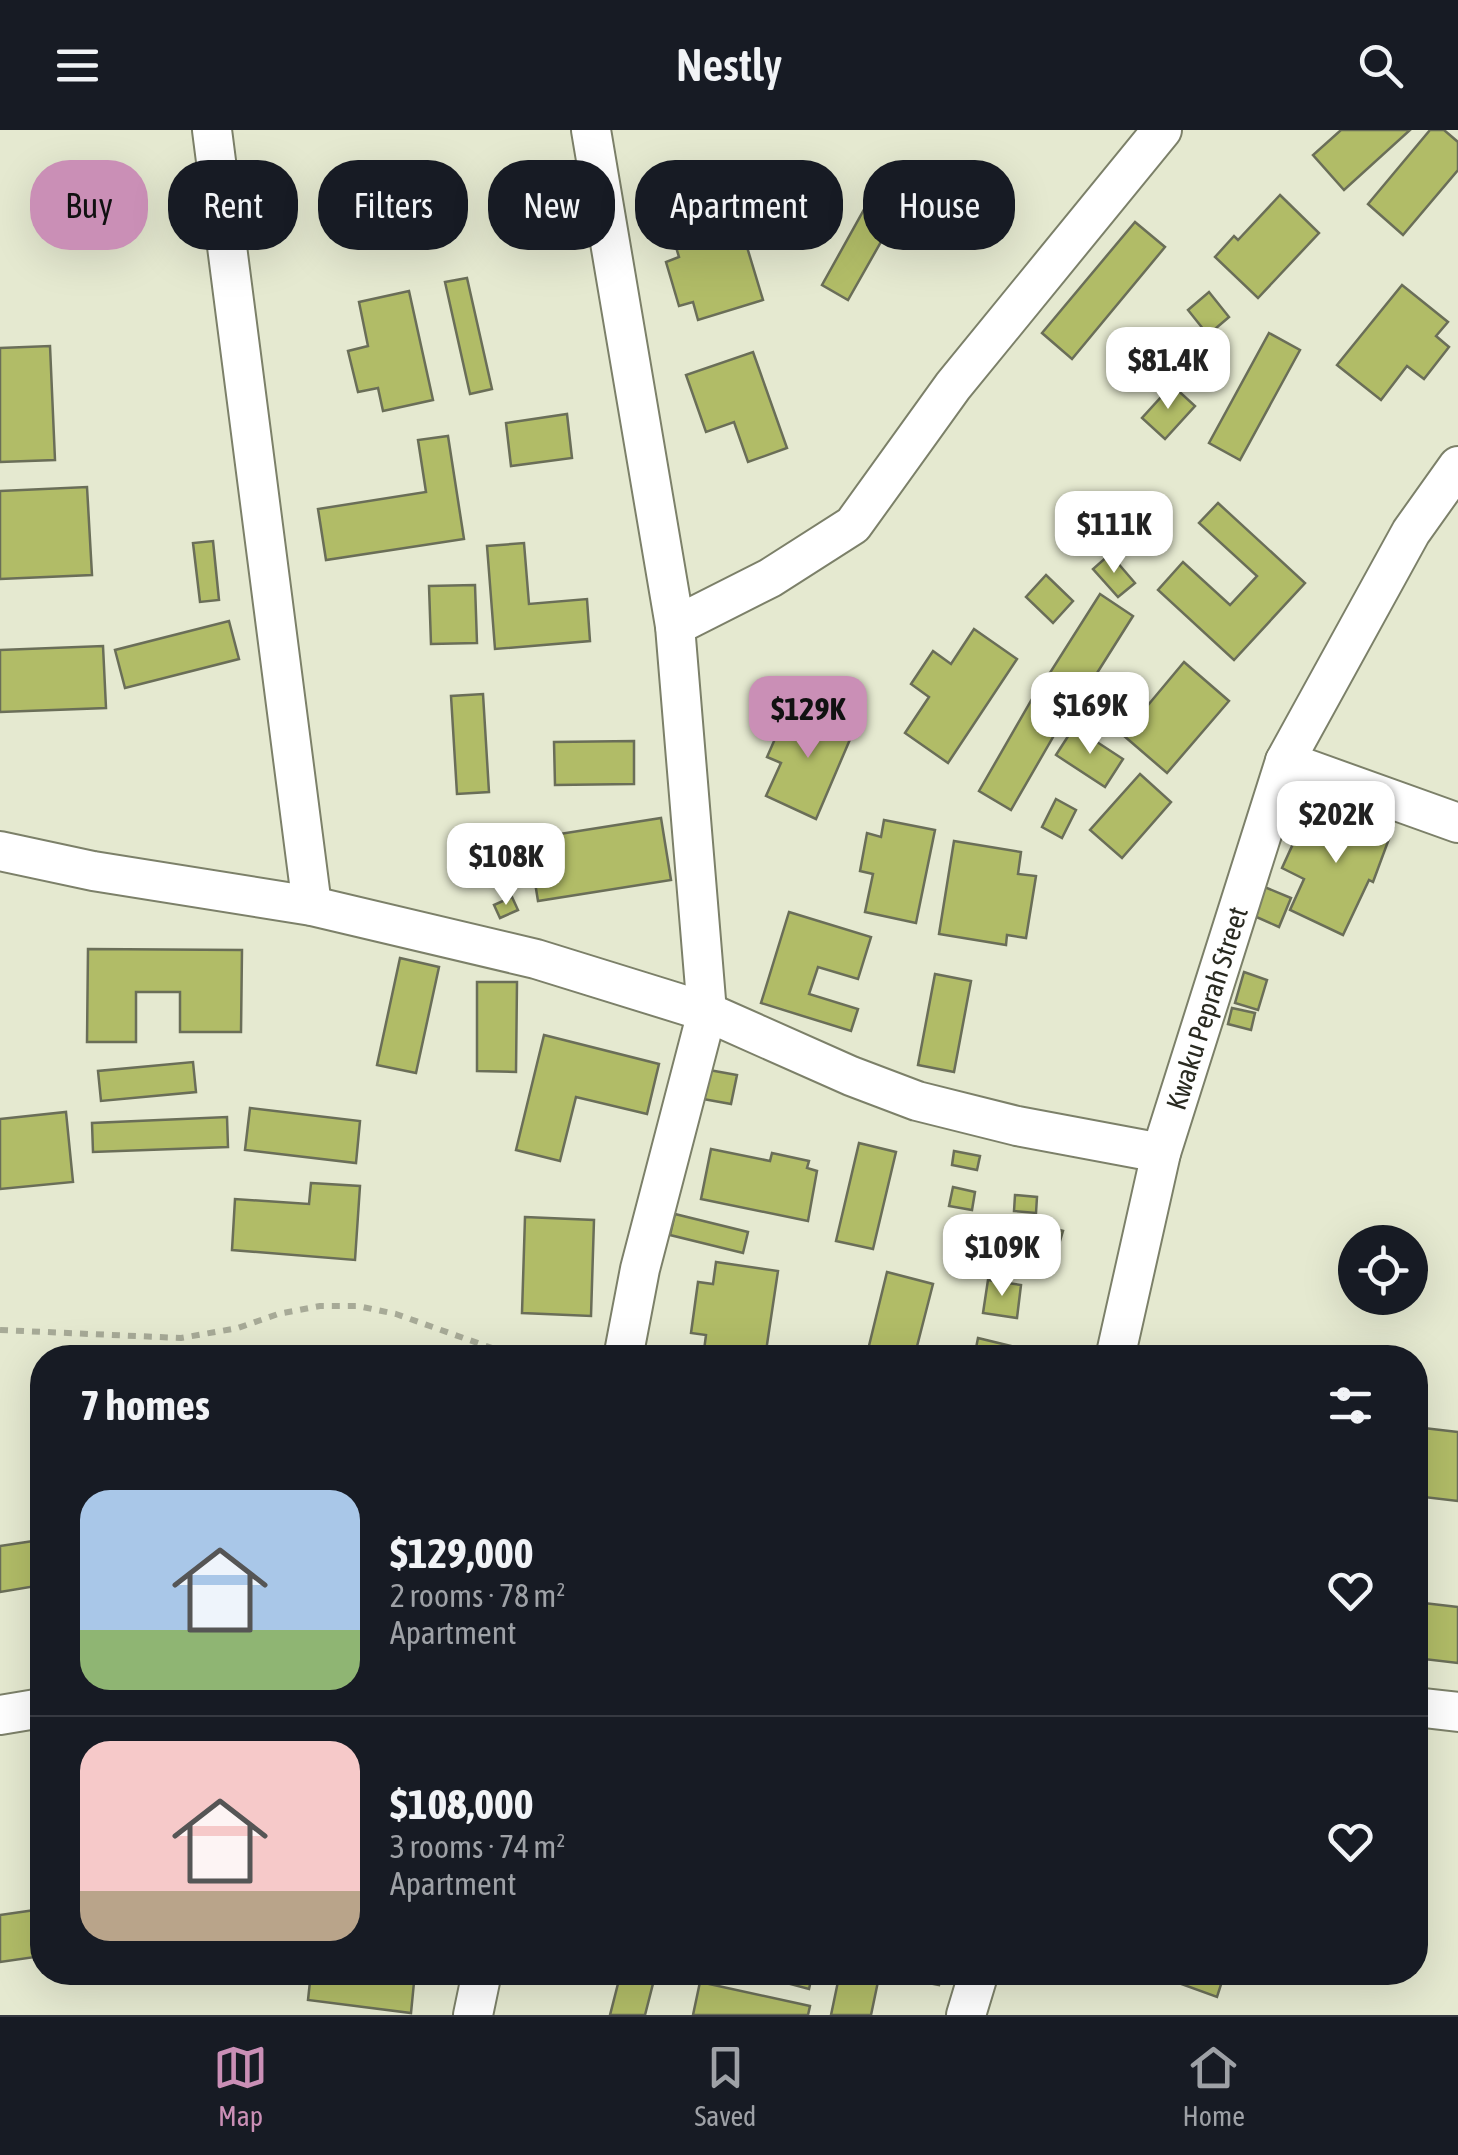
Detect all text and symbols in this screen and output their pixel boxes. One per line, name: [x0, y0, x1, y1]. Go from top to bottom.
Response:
icon: menu: [50, 38, 105, 93]
icon: search: [1353, 38, 1408, 93]
text: Nestly: [676, 39, 782, 91]
chip: Buy: [30, 160, 148, 250]
chip: Rent: [168, 160, 298, 250]
chip: Filters: [318, 160, 468, 250]
chip: New: [488, 160, 615, 250]
chip: Apartment: [635, 160, 843, 250]
chip: House: [863, 160, 1015, 250]
pin: $81.4K: [1087, 327, 1249, 412]
text: $81.4K: [1128, 341, 1208, 378]
pin: $111K: [1044, 491, 1184, 576]
text: $111K: [1077, 505, 1151, 542]
pin: $169K: [1020, 672, 1160, 757]
pin: $129K: [738, 676, 878, 761]
text: $169K: [1053, 686, 1127, 723]
text: $129K: [771, 690, 845, 727]
pin: $202K: [1266, 781, 1406, 866]
text: $202K: [1299, 795, 1373, 832]
pin: $108K: [436, 823, 576, 908]
text: $108K: [469, 837, 543, 874]
street label: Kwaku Peprah Street: [1160, 903, 1254, 1114]
pin: $109K: [932, 1214, 1072, 1299]
map controls: [1338, 1225, 1428, 1315]
button: locate: [1338, 1225, 1428, 1315]
text: $109K: [965, 1228, 1039, 1265]
icon: filters: [1323, 1378, 1378, 1433]
text: 7 homes: [80, 1381, 210, 1429]
text: $129,000: [390, 1529, 534, 1577]
icon: home: [160, 1530, 280, 1650]
icon: heart: [1323, 1563, 1378, 1618]
text: 2 rooms · 78 m²: [390, 1577, 565, 1614]
text: Apartment: [390, 1614, 516, 1651]
text: $108,000: [390, 1780, 534, 1828]
icon: home: [160, 1781, 280, 1901]
icon: heart: [1323, 1814, 1378, 1869]
text: 3 rooms · 74 m²: [390, 1828, 565, 1865]
text: Apartment: [390, 1865, 516, 1902]
tab: Map: [213, 2040, 268, 2132]
tab: Saved: [694, 2040, 756, 2132]
tab: Home: [1183, 2040, 1245, 2132]

